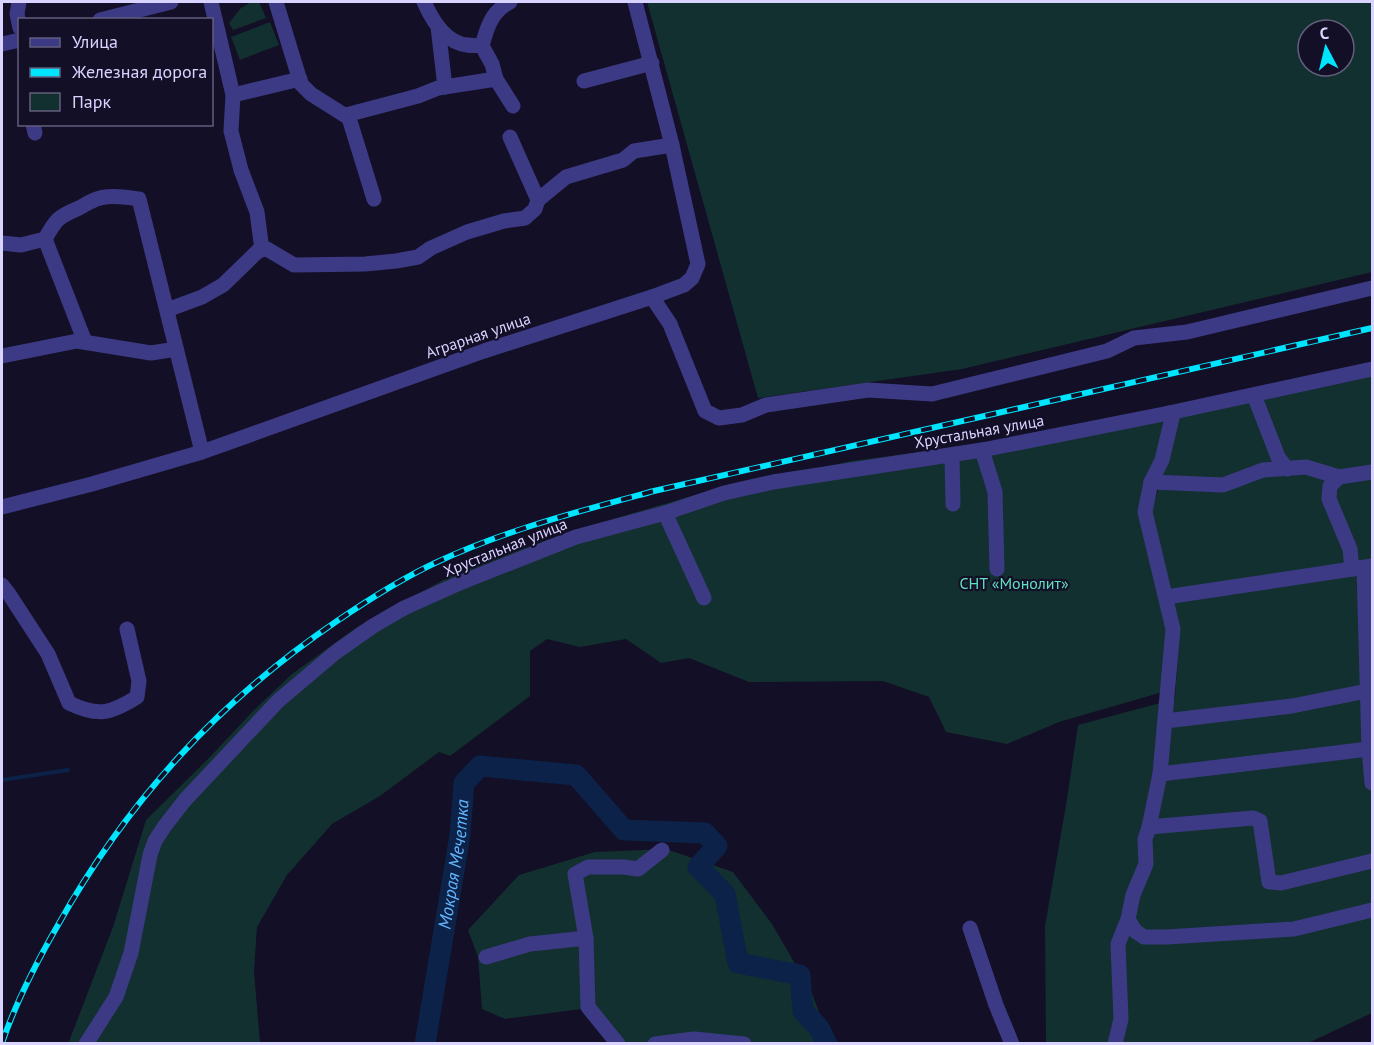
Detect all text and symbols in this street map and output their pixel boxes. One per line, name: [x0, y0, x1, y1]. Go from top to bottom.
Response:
legend: [18, 18, 213, 126]
north arrow: [1296, 18, 1356, 78]
text: С: [1319, 23, 1330, 44]
text: Улица: [72, 30, 118, 53]
text: Железная дорога: [71, 60, 207, 83]
text: Парк: [72, 90, 112, 113]
street label: Аграрная улица: [423, 308, 533, 362]
street label: Хрустальная улица: [912, 410, 1046, 452]
street label: Хрустальная улица: [440, 513, 570, 581]
park label: СНТ «Монолит»: [959, 573, 1069, 593]
water label: Мокрая Мечетка: [432, 798, 474, 931]

